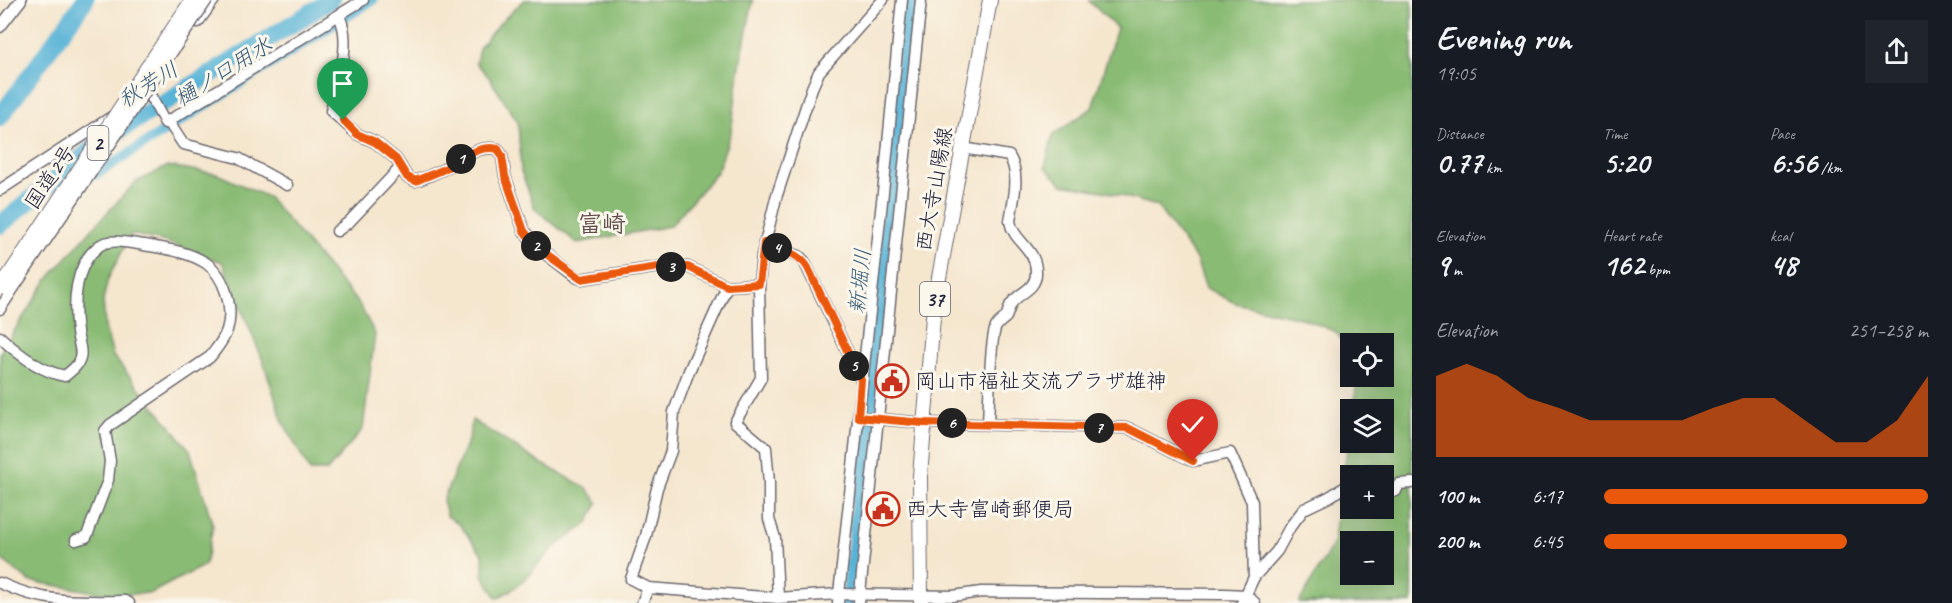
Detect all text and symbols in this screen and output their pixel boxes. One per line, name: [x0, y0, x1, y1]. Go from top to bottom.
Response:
text: Evening run: [1436, 17, 1571, 59]
button: share: [1865, 20, 1928, 83]
water label: 樋ノ口用水: [169, 31, 278, 113]
water label: 秋芳川: [113, 55, 184, 114]
pin: [317, 58, 368, 120]
text: 19:05: [1436, 61, 1476, 86]
icon: arrive: [326, 67, 359, 100]
text: Distance: [1436, 124, 1484, 144]
text: Time: [1603, 124, 1627, 144]
text: Pace: [1770, 124, 1795, 144]
street label: 西大寺山陽線: [910, 125, 958, 253]
road number: 2: [88, 126, 108, 160]
street label: 国道2号: [19, 140, 81, 214]
pin: 1: [446, 144, 476, 174]
text: 0.77: [1436, 144, 1482, 182]
text: 5:20: [1603, 144, 1649, 182]
text: 6:56: [1770, 144, 1817, 182]
text: 1: [457, 149, 465, 169]
text: km: [1482, 158, 1502, 178]
text: /km: [1817, 158, 1842, 178]
district label: 富崎: [578, 209, 626, 239]
text: Elevation: [1436, 226, 1485, 246]
text: Heart rate: [1603, 226, 1661, 246]
text: kcal: [1770, 226, 1791, 246]
pin: 2: [521, 231, 551, 261]
pin: 4: [762, 233, 792, 263]
text: 2: [532, 236, 540, 256]
text: 4: [773, 238, 781, 258]
text: 9: [1436, 246, 1449, 284]
text: 162: [1603, 246, 1644, 284]
text: 48: [1770, 246, 1797, 284]
water label: 新堀川: [843, 247, 877, 315]
pin: 3: [656, 252, 686, 282]
text: 3: [667, 257, 675, 277]
text: m: [1449, 260, 1462, 280]
text: bpm: [1644, 260, 1670, 280]
road number: 37: [920, 282, 950, 316]
text: Elevation: [1436, 318, 1498, 343]
text: 251–258 m: [1849, 318, 1928, 343]
map controls: [1340, 333, 1394, 585]
button: locate: [1340, 333, 1394, 387]
pin: 5: [839, 351, 869, 381]
text: 5: [851, 356, 857, 376]
public building icon: 岡山市福祉交流プラザ雄神: [874, 363, 910, 399]
place label: 岡山市福祉交流プラザ雄神: [915, 368, 1167, 394]
pin: [1167, 399, 1218, 461]
button: layers: [1340, 399, 1394, 453]
pin: 6: [937, 408, 967, 438]
icon: check: [1176, 408, 1209, 441]
text: 6: [948, 413, 956, 433]
pin: 7: [1084, 413, 1114, 443]
text: 7: [1095, 418, 1103, 438]
button: +: [1340, 465, 1394, 519]
text: 100 m: [1436, 484, 1479, 509]
text: 6:17: [1532, 484, 1563, 509]
public building icon: 西大寺富崎郵便局: [865, 491, 901, 527]
place label: 西大寺富崎郵便局: [906, 496, 1074, 522]
text: 200 m: [1436, 529, 1479, 554]
text: 6:45: [1532, 529, 1563, 554]
button: −: [1340, 531, 1394, 585]

